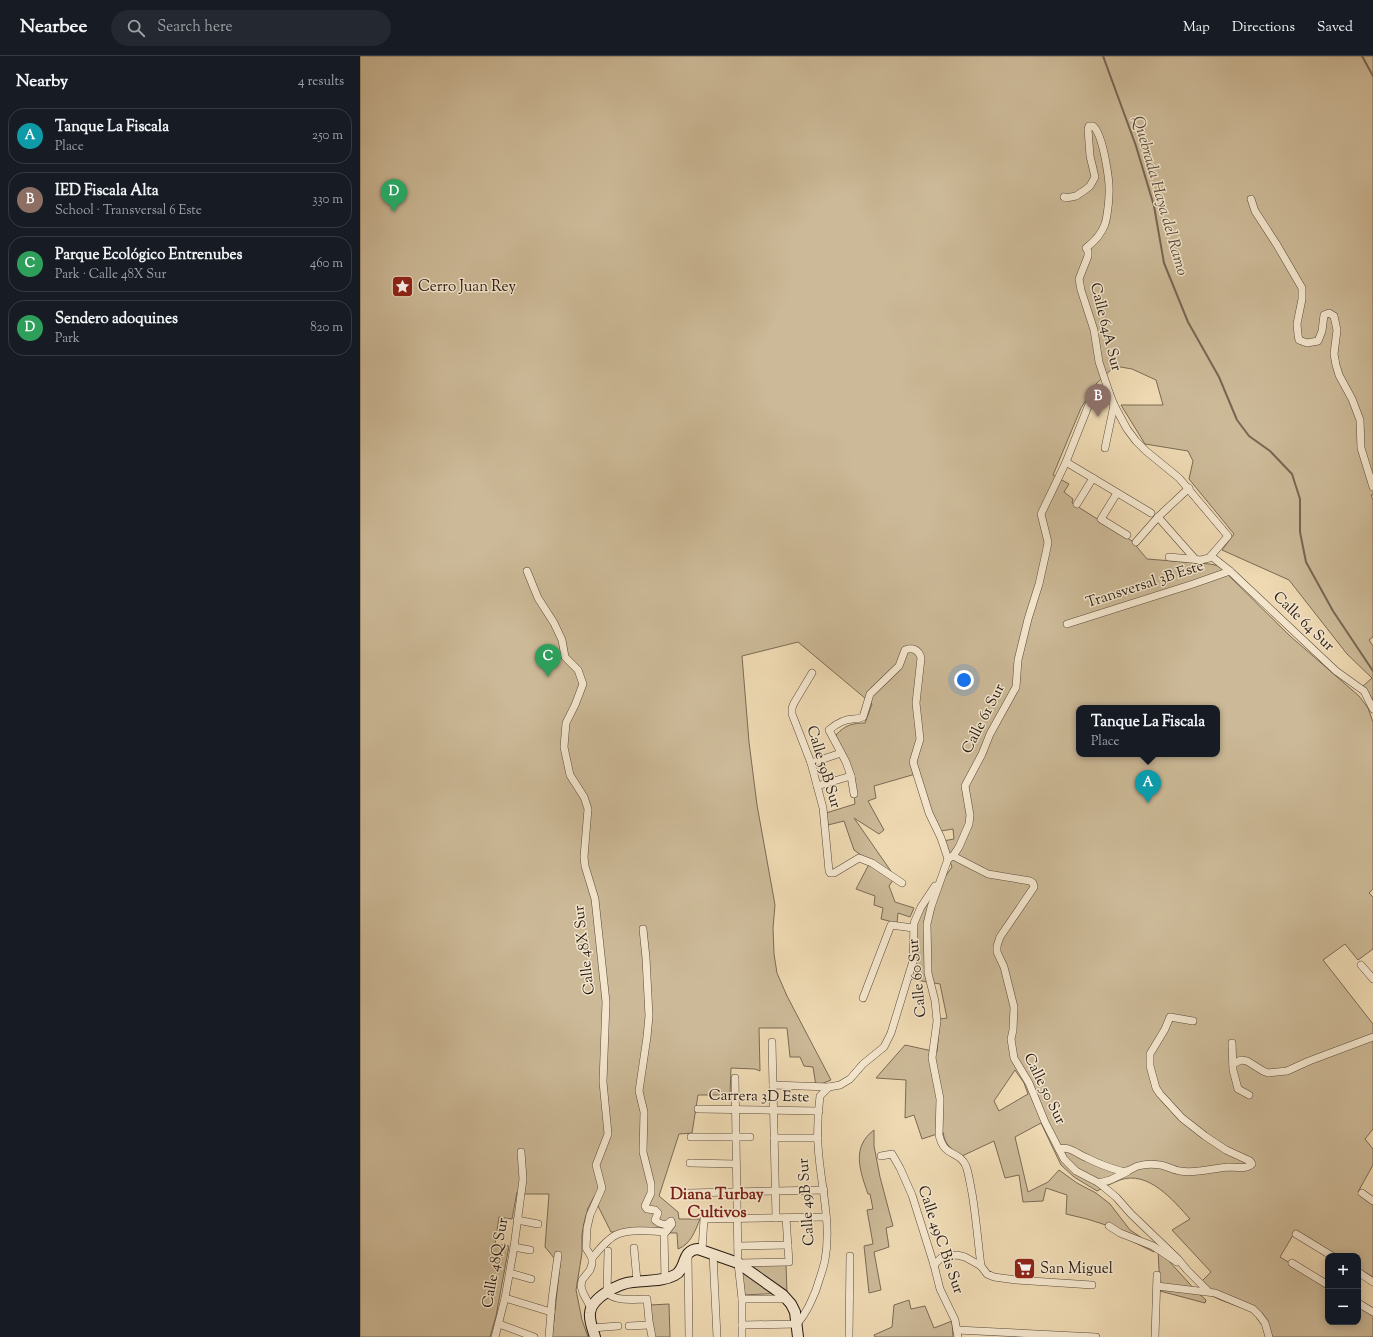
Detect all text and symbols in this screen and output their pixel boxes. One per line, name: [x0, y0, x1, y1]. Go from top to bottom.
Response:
search box: [111, 10, 391, 46]
text: Nearbee: [20, 14, 87, 41]
icon: search: [125, 17, 147, 39]
text: Search here: [157, 17, 233, 38]
text: Map: [1183, 18, 1210, 38]
text: Directions: [1232, 18, 1295, 38]
text: Saved: [1317, 18, 1353, 38]
text: Nearby: [16, 70, 68, 94]
text: 4 results: [298, 73, 344, 91]
water label: Quebrada Haya del Ramo: [1125, 113, 1193, 279]
text: Tanque La Fiscala: [55, 117, 169, 138]
text: A: [25, 127, 35, 145]
text: 250 m: [312, 127, 343, 145]
text: Place: [55, 138, 84, 156]
pin: D: [381, 179, 407, 212]
text: IED Fiscala Alta: [55, 181, 159, 202]
text: B: [26, 191, 34, 209]
text: 330 m: [312, 191, 343, 209]
text: School · Transversal 6 Este: [55, 202, 202, 220]
text: Parque Ecológico Entrenubes: [55, 245, 242, 266]
text: C: [25, 255, 35, 273]
text: 460 m: [310, 255, 343, 273]
text: Park · Calle 48X Sur: [55, 266, 166, 284]
place icon: Cerro Juan Rey: [390, 274, 416, 300]
place label: Cerro Juan Rey: [418, 277, 516, 298]
street label: Calle 64A Sur: [1084, 281, 1126, 374]
text: Sendero adoquines: [55, 309, 178, 330]
text: D: [25, 319, 35, 337]
text: 820 m: [310, 319, 343, 337]
text: Park: [55, 330, 80, 348]
pin: B: [1085, 384, 1111, 417]
street label: Transversal 3B Este: [1083, 556, 1207, 614]
street label: Calle 64 Sur: [1268, 587, 1339, 657]
pin: C: [535, 644, 561, 677]
your location: [954, 670, 974, 690]
street label: Calle 61 Sur: [957, 680, 1011, 758]
popup: [1076, 705, 1220, 757]
text: Tanque La Fiscala: [1091, 712, 1205, 733]
street label: Calle 59B Sur: [800, 723, 846, 811]
text: Place: [1091, 733, 1120, 751]
pin: A: [1135, 770, 1161, 803]
street label: Calle 48X Sur: [569, 904, 601, 996]
street label: Calle 60 Sur: [903, 937, 933, 1018]
street label: Calle 50 Sur: [1018, 1050, 1070, 1128]
street label: Carrera 3D Este: [708, 1086, 810, 1108]
street label: Calle 49B Sur: [793, 1157, 821, 1247]
street label: Calle 49C Bis Sur: [912, 1183, 968, 1297]
district label: Diana Turbay Cultivos: [670, 1184, 764, 1225]
street label: Calle 48Q Sur: [478, 1216, 514, 1310]
map controls: [1325, 1253, 1361, 1325]
button: +: [1325, 1253, 1361, 1289]
supermarket icon: San Miguel: [1011, 1256, 1037, 1282]
place label: San Miguel: [1040, 1259, 1113, 1280]
button: −: [1325, 1289, 1361, 1325]

